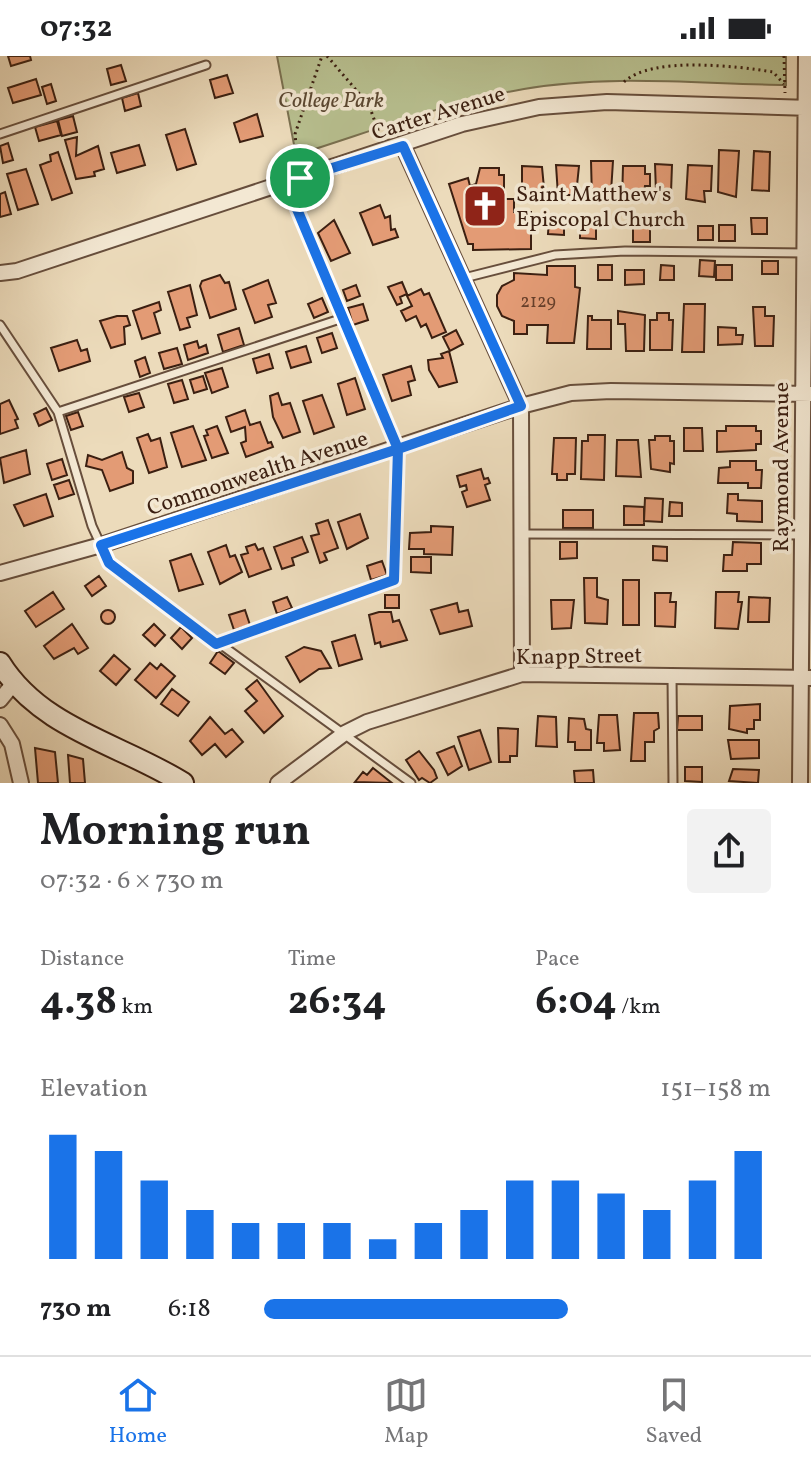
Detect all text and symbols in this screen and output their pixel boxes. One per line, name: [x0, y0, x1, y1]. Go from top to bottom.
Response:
text: 07:32: [40, 7, 112, 49]
street label: Carter Avenue: [368, 79, 509, 149]
park label: College Park: [278, 86, 384, 117]
pin: [266, 144, 334, 212]
icon: arrive: [278, 156, 322, 200]
place label: Saint Matthew's Episcopal Church: [516, 180, 685, 236]
church icon: Saint Matthew's Episcopal Church: [461, 182, 509, 230]
house number: 2129: [520, 290, 556, 315]
street label: Raymond Avenue: [767, 382, 798, 552]
street label: Commonwealth Avenue: [143, 424, 372, 525]
street label: Knapp Street: [516, 641, 643, 674]
text: Morning run: [40, 802, 311, 863]
button: share: [687, 809, 771, 893]
text: 07:32 · 6 × 730 m: [40, 863, 224, 899]
text: Distance: [40, 944, 124, 975]
text: Time: [288, 944, 336, 975]
text: Pace: [535, 944, 579, 975]
text: 4.38: [40, 975, 117, 1031]
text: 26:34: [288, 975, 386, 1031]
text: 6:04: [535, 975, 617, 1031]
text: km: [117, 992, 153, 1023]
text: /km: [617, 992, 661, 1023]
text: Elevation: [40, 1071, 148, 1107]
text: 151–158 m: [660, 1071, 771, 1107]
text: 730 m: [40, 1291, 111, 1327]
text: 6:18: [168, 1291, 211, 1327]
tab: Home: [109, 1373, 167, 1452]
tab: Map: [384, 1373, 428, 1452]
tab: Saved: [646, 1373, 702, 1452]

